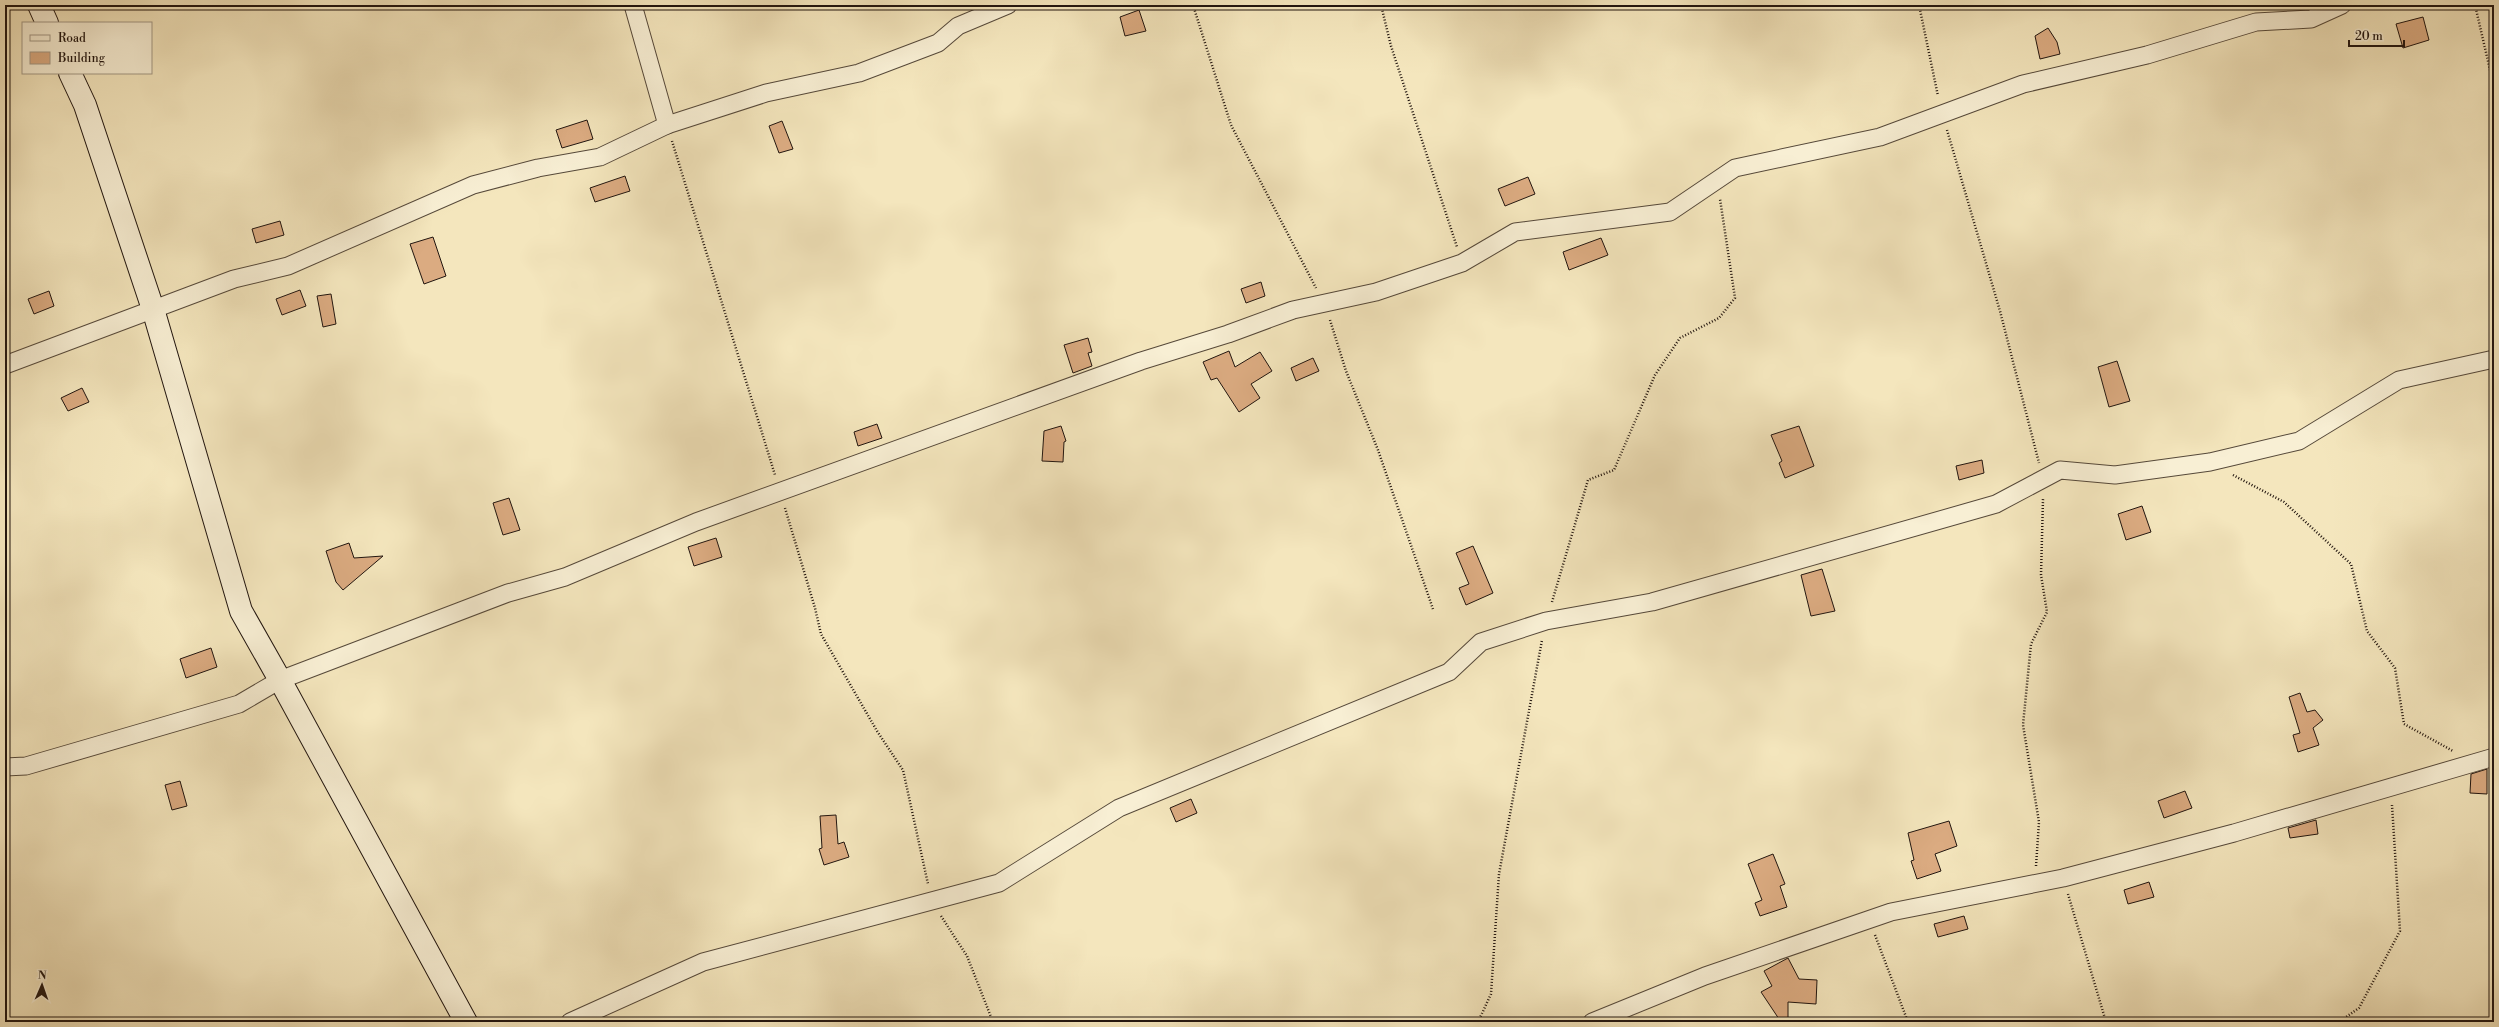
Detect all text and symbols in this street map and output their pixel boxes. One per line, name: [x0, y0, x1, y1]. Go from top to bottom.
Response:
legend: [22, 22, 152, 74]
scale bar: [2349, 22, 2404, 48]
text: 20 m: [2355, 29, 2383, 44]
text: Road: [58, 31, 86, 46]
text: Building: [57, 51, 106, 66]
north arrow: [22, 965, 62, 1005]
text: N: [38, 969, 47, 983]

